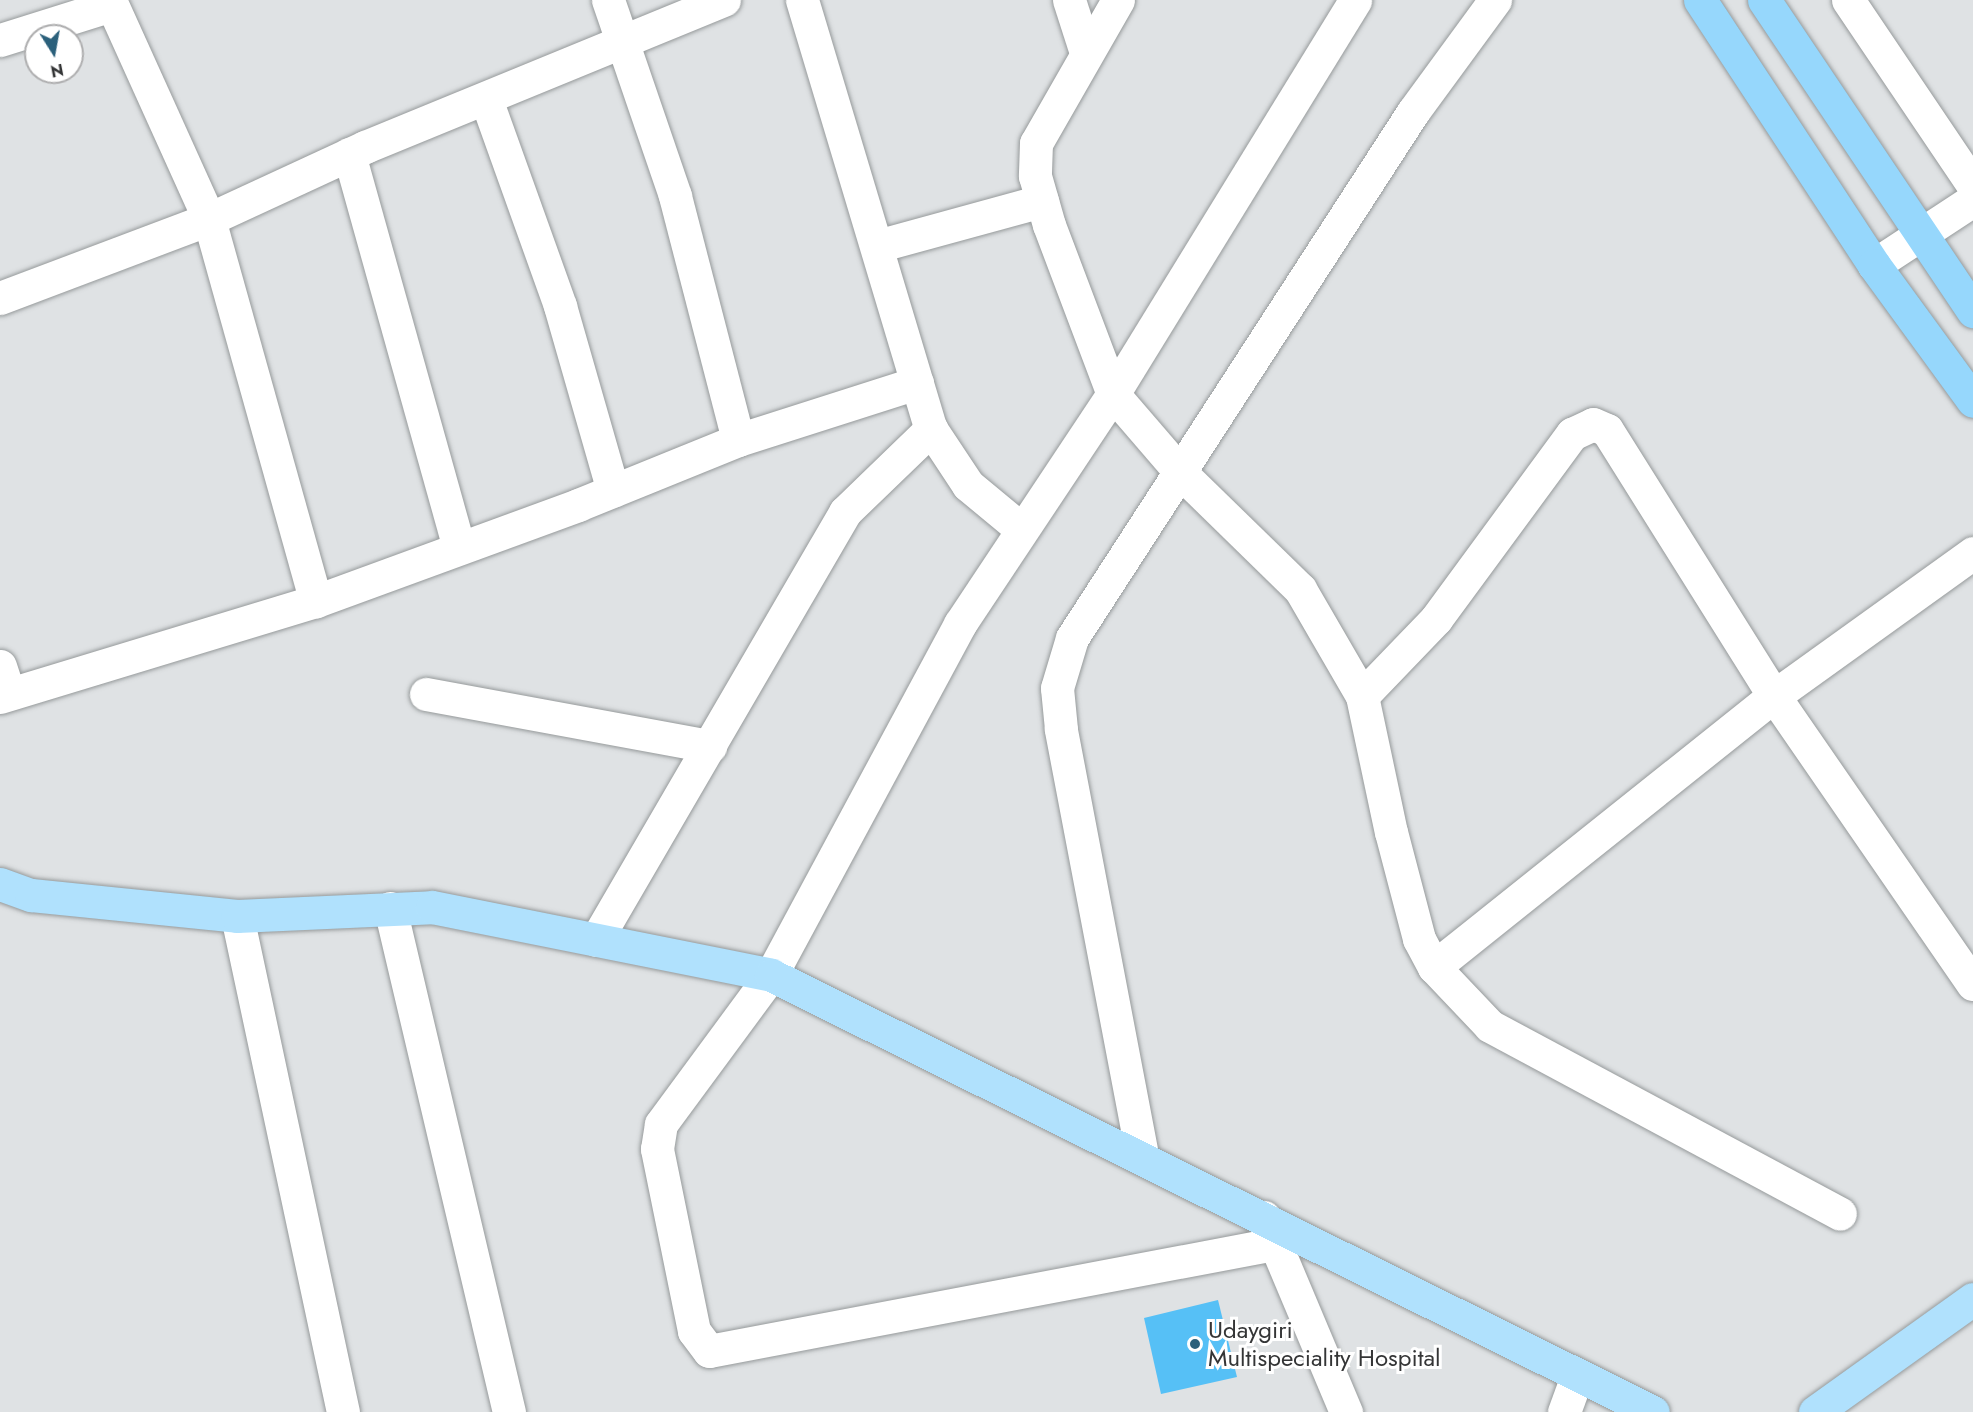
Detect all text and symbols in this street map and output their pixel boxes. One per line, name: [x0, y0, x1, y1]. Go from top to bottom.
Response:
north arrow: [24, 24, 84, 84]
text: N: [49, 58, 66, 83]
place label: Udaygiri Multispeciality Hospital: [1208, 1316, 1440, 1372]
marker: Udaygiri Multispeciality Hospital: [1186, 1335, 1204, 1353]

